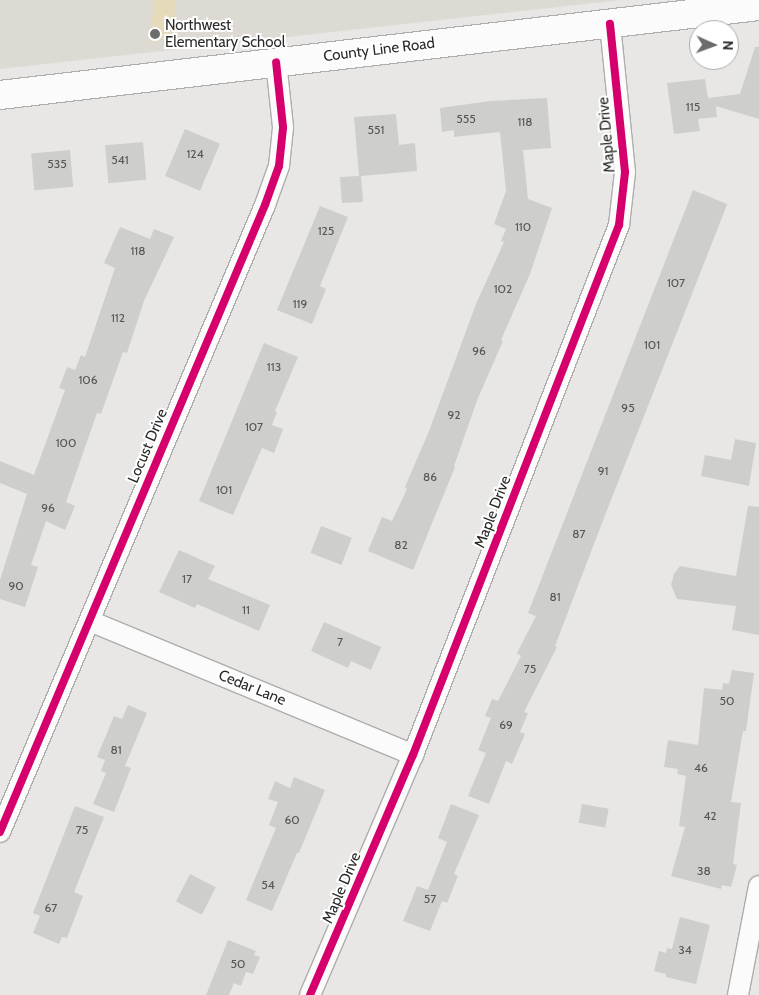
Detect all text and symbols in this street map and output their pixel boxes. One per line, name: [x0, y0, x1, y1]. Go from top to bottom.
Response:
place label: Northwest Elementary School: [165, 16, 285, 51]
north arrow: [689, 20, 739, 70]
marker: Northwest Elementary School: [149, 28, 161, 40]
street label: County Line Road: [322, 34, 436, 66]
text: N: [719, 40, 737, 51]
street label: Maple Drive: [595, 96, 619, 174]
house number: 115: [686, 100, 700, 114]
house number: 555: [456, 112, 476, 126]
house number: 118: [517, 115, 533, 129]
house number: 551: [368, 123, 384, 137]
house number: 124: [186, 147, 204, 161]
house number: 541: [111, 153, 129, 167]
house number: 535: [47, 157, 67, 171]
house number: 110: [515, 220, 531, 234]
house number: 125: [318, 224, 334, 238]
house number: 118: [130, 244, 146, 258]
house number: 107: [667, 276, 685, 290]
house number: 102: [494, 282, 512, 296]
house number: 119: [293, 297, 307, 311]
house number: 112: [111, 311, 125, 325]
house number: 101: [644, 338, 660, 352]
house number: 96: [472, 344, 486, 358]
house number: 113: [267, 360, 281, 374]
house number: 106: [78, 373, 98, 387]
house number: 95: [621, 401, 635, 415]
street label: Locust Drive: [124, 406, 172, 486]
house number: 92: [447, 408, 461, 422]
house number: 107: [245, 420, 263, 434]
house number: 100: [56, 436, 76, 450]
house number: 91: [598, 464, 608, 478]
house number: 86: [423, 470, 437, 484]
street label: Maple Drive: [471, 473, 515, 551]
house number: 101: [216, 483, 232, 497]
house number: 96: [41, 501, 55, 515]
house number: 87: [572, 527, 586, 541]
house number: 82: [394, 538, 408, 552]
house number: 17: [182, 572, 192, 586]
house number: 90: [8, 579, 24, 593]
house number: 81: [549, 590, 561, 604]
house number: 11: [242, 603, 250, 617]
house number: 7: [337, 635, 343, 649]
house number: 75: [524, 662, 536, 676]
street label: Cedar Lane: [216, 666, 288, 710]
house number: 50: [720, 694, 734, 708]
house number: 69: [499, 718, 513, 732]
house number: 81: [110, 743, 122, 757]
house number: 46: [694, 761, 708, 775]
house number: 42: [703, 809, 717, 823]
house number: 60: [284, 813, 300, 827]
house number: 75: [76, 823, 88, 837]
street label: Maple Drive: [319, 850, 365, 926]
house number: 38: [697, 864, 711, 878]
house number: 54: [261, 878, 275, 892]
house number: 57: [424, 892, 436, 906]
house number: 67: [45, 901, 57, 915]
house number: 34: [678, 943, 692, 957]
house number: 50: [231, 957, 245, 971]

